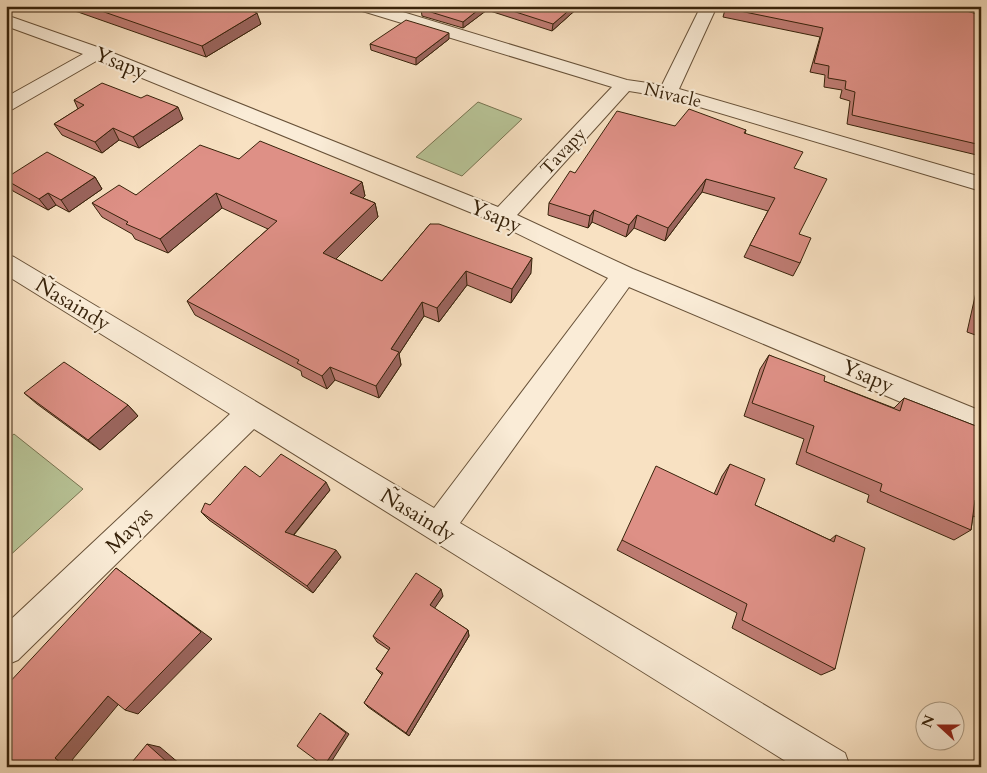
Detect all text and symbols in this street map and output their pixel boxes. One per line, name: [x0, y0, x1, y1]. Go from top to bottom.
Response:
street label: Ysapy: [90, 40, 151, 87]
street label: Nivacle: [642, 77, 704, 114]
street label: Tavapy: [535, 122, 592, 181]
street label: Ysapy: [465, 193, 526, 240]
street label: Ñasaindy: [30, 270, 116, 338]
street label: Ysapy: [837, 353, 898, 400]
street label: Ñasaindy: [375, 481, 461, 549]
street label: Mayas: [99, 500, 160, 560]
north arrow: [914, 700, 964, 750]
text: N: [917, 712, 939, 731]

